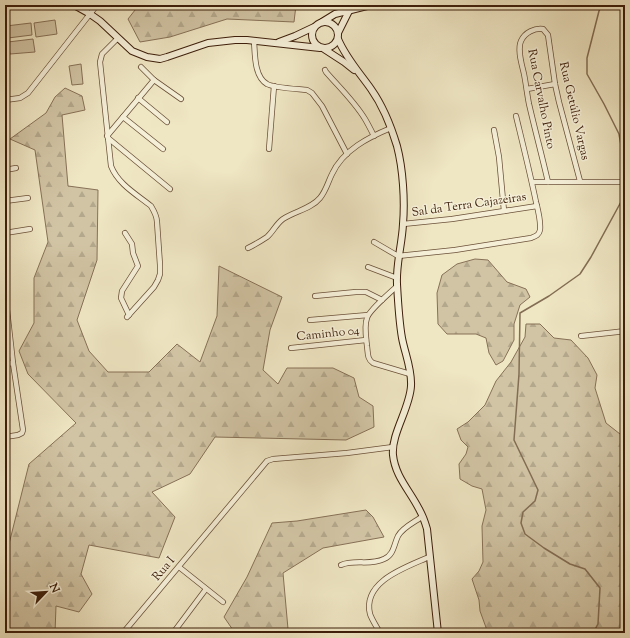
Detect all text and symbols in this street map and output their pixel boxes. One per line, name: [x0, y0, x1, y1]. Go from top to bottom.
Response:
street label: Rua Carvalho Pinto: [522, 47, 560, 151]
street label: Rua Getúlio Vargas: [554, 60, 594, 162]
street label: Sal da Terra Cajazeiras: [411, 188, 528, 222]
street label: Caminho 04: [296, 322, 360, 346]
street label: Rua I: [148, 553, 180, 585]
north arrow: [26, 572, 66, 612]
text: N: [45, 580, 63, 596]

